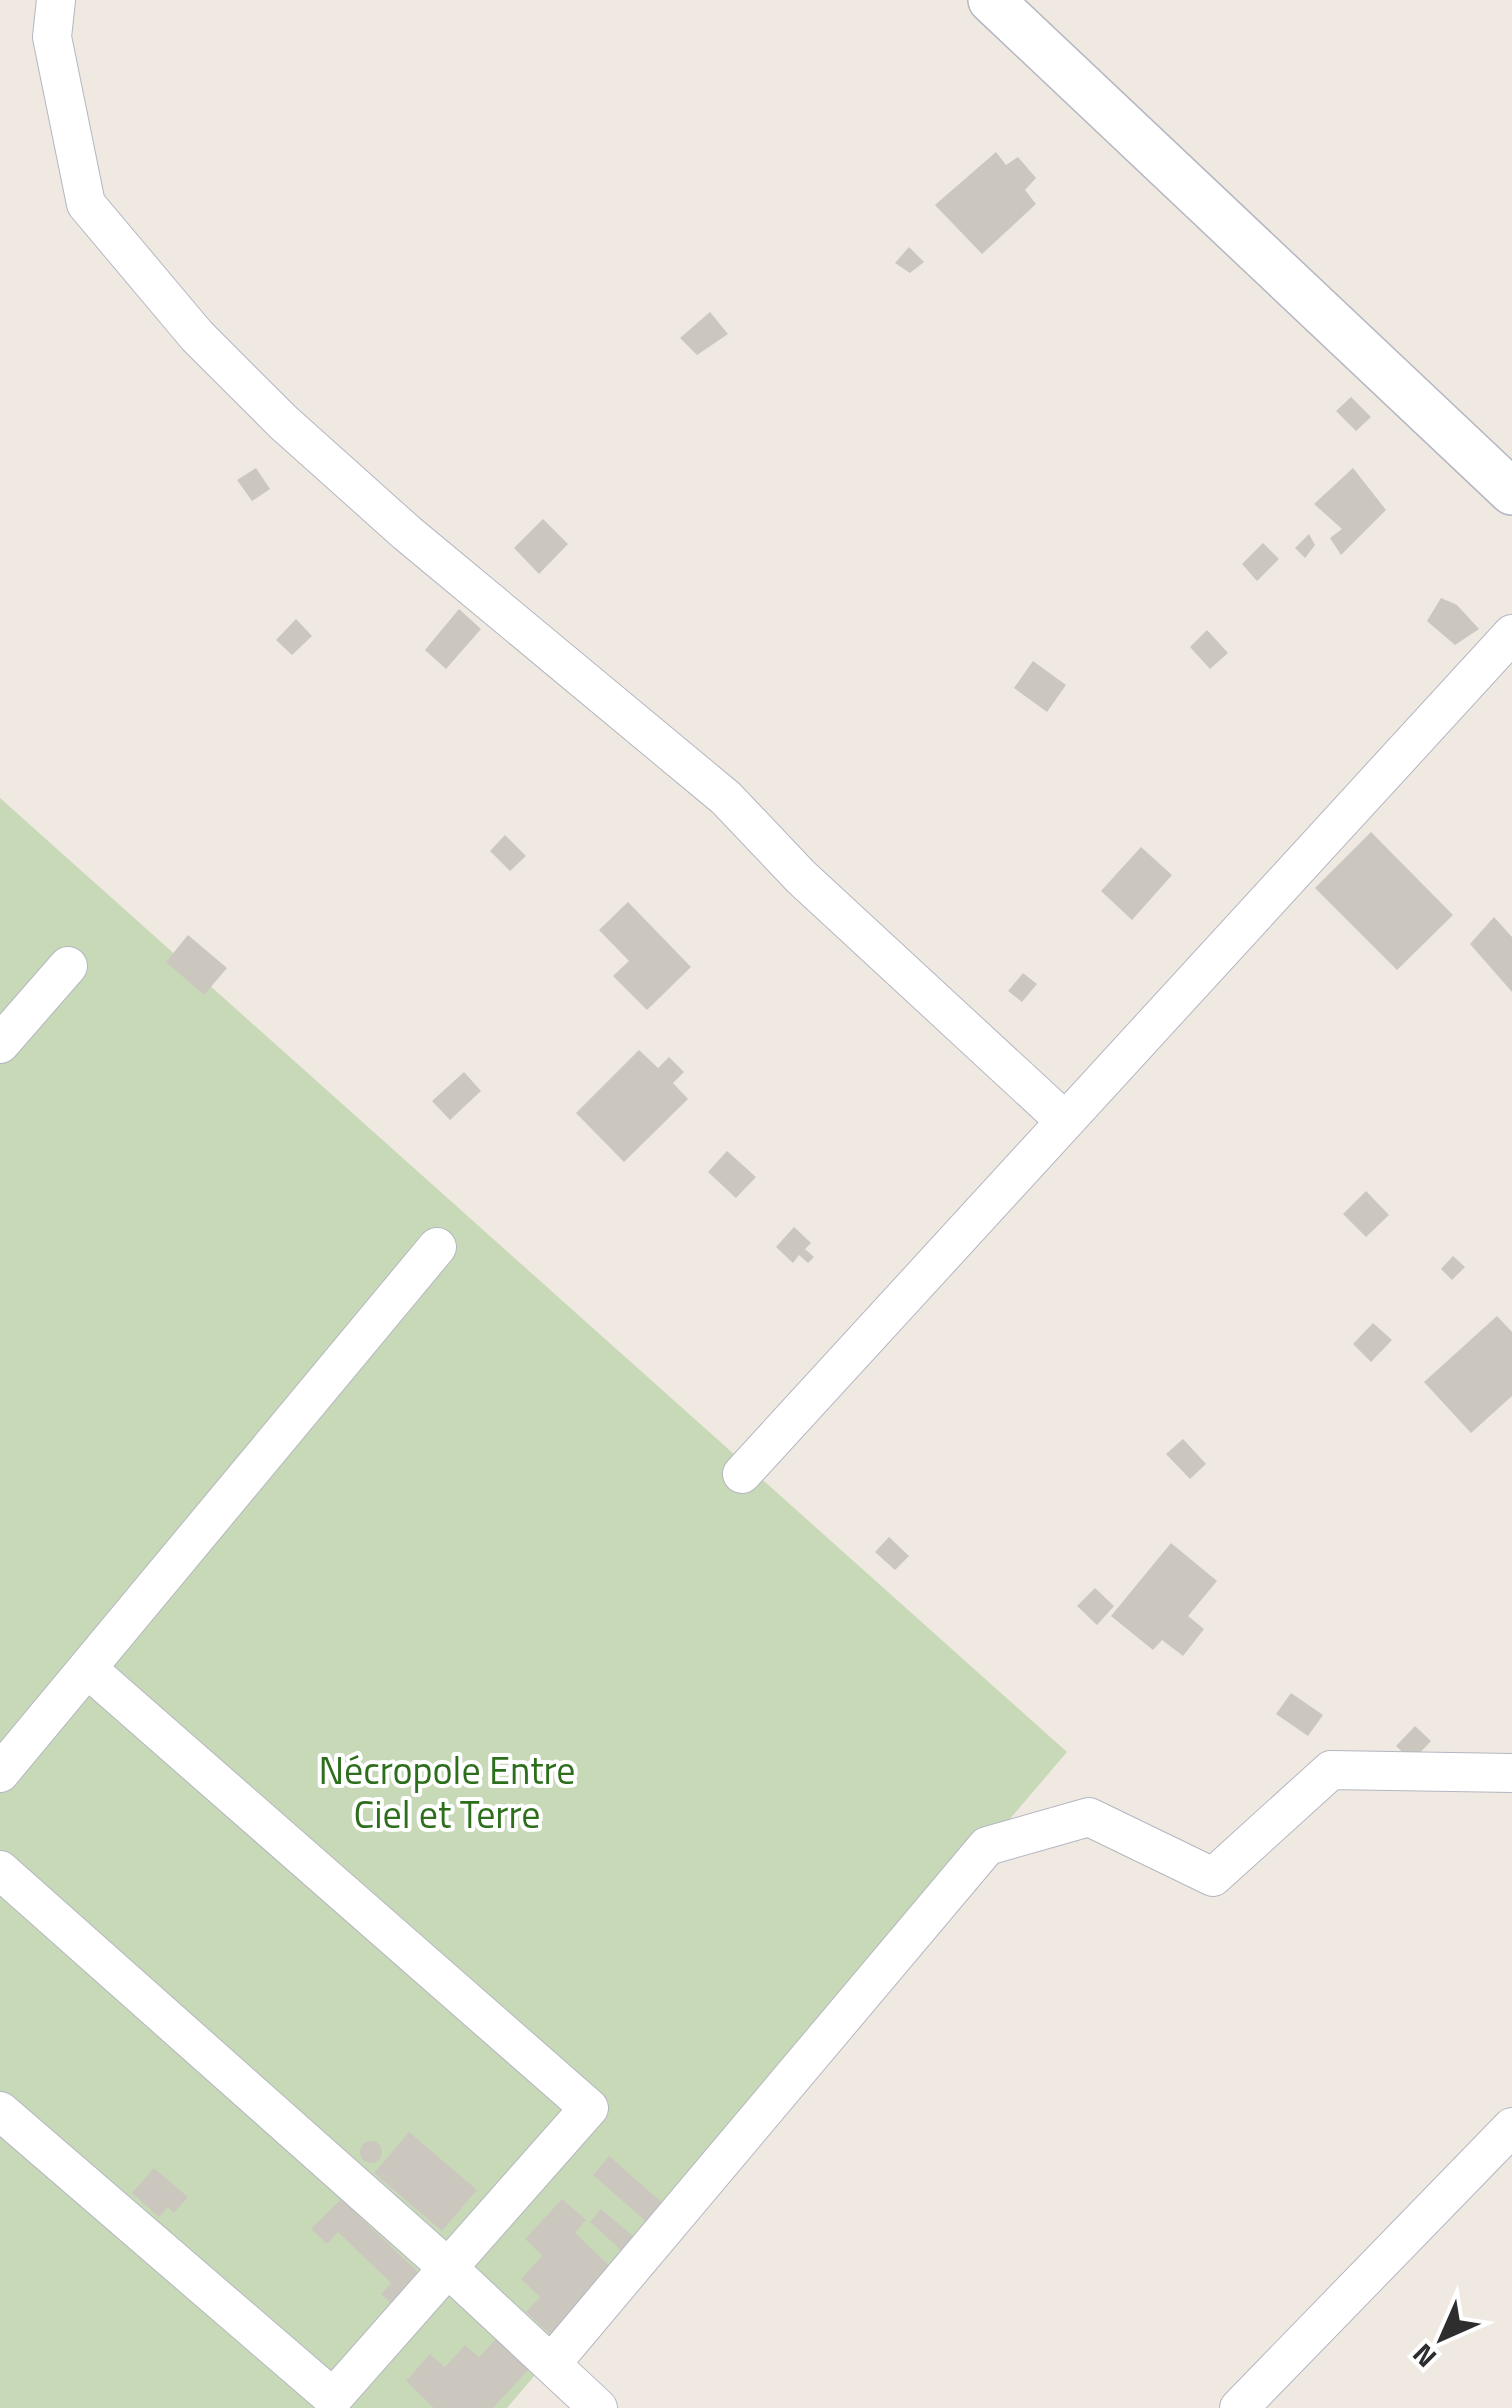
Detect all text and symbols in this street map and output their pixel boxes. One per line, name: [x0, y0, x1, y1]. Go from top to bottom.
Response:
park label: Nécropole Entre Ciel et Terre: [318, 1741, 576, 1843]
north arrow: [1392, 2288, 1492, 2388]
text: N: [1402, 2334, 1446, 2378]

